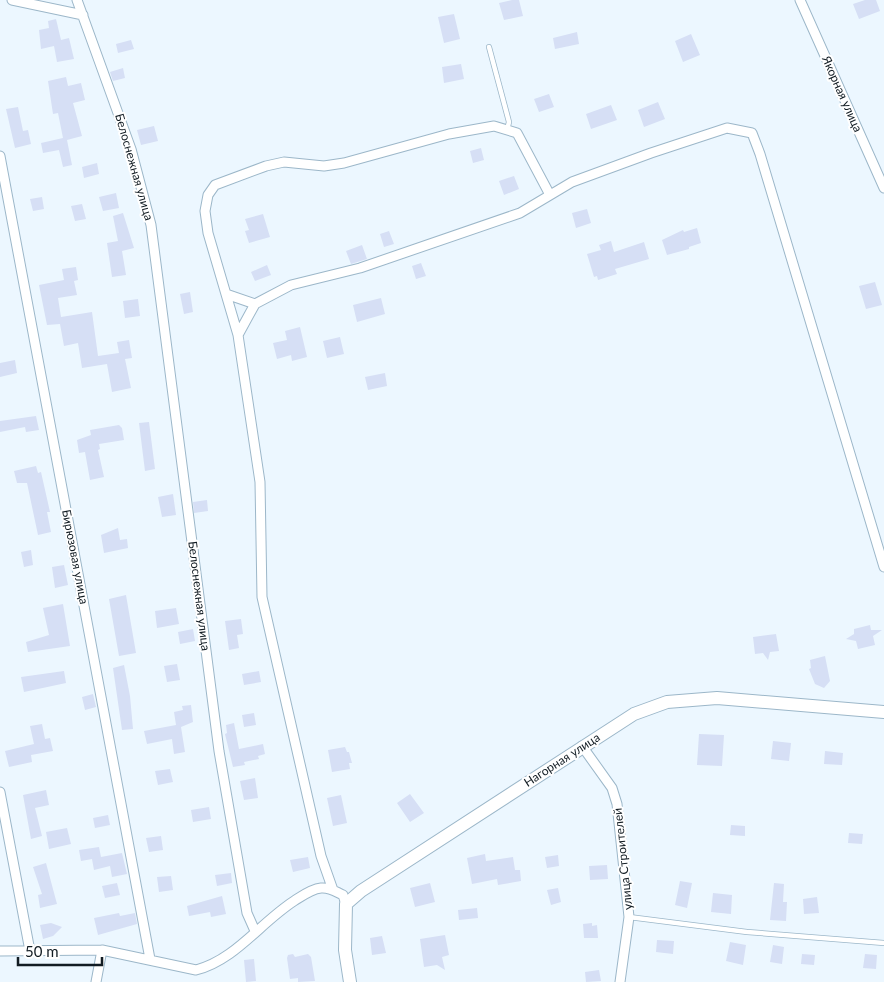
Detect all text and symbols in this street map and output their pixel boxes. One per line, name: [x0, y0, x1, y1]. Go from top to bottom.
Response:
street label: Якорная улица: [819, 52, 866, 134]
street label: Белоснежная улица: [112, 112, 157, 222]
street label: Бирюзовая улица: [59, 508, 92, 606]
street label: Белоснежная улица: [185, 540, 214, 652]
street label: Нагорная улица: [521, 729, 603, 790]
street label: улица Строителей: [610, 807, 635, 911]
scale bar: [18, 934, 101, 966]
text: 50 m: [25, 942, 59, 960]

